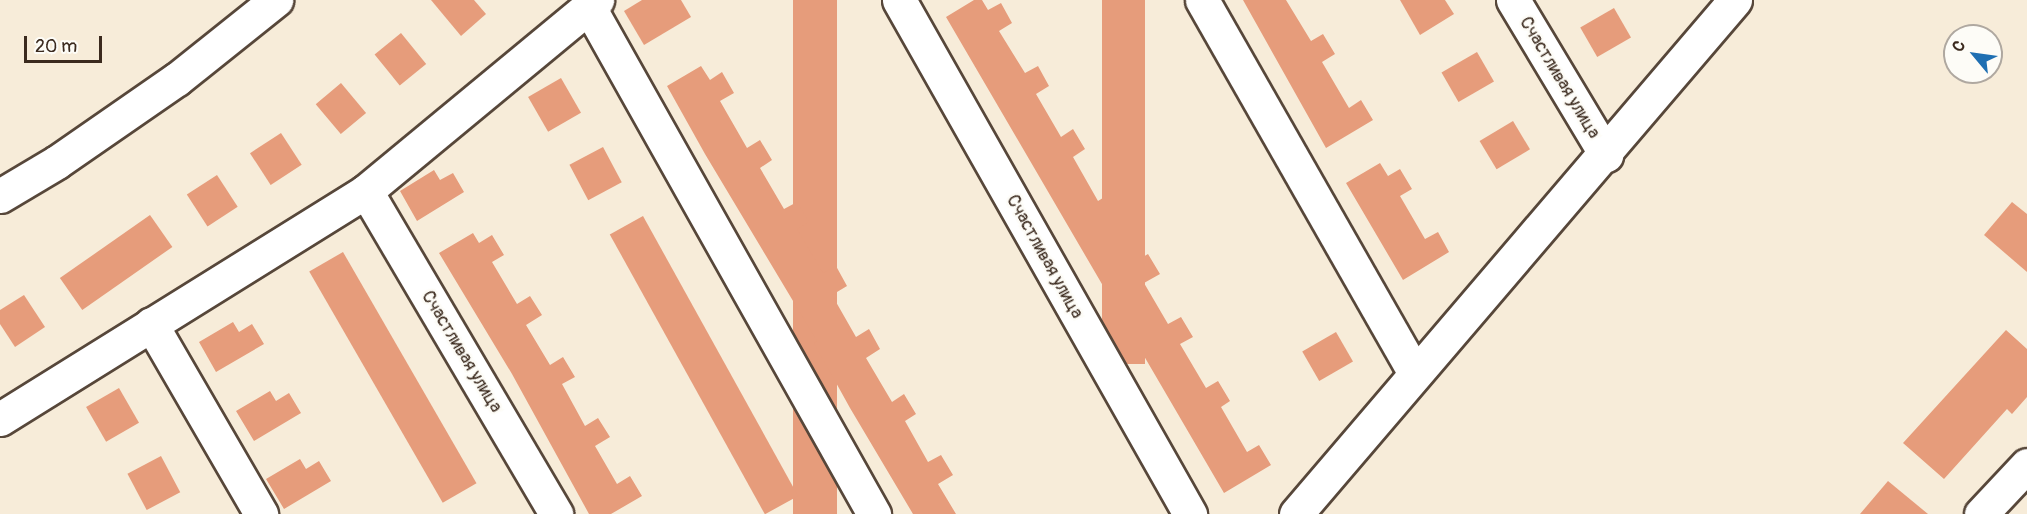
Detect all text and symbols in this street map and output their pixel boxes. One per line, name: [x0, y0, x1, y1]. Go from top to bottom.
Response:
street label: Счастливая улица: [1514, 13, 1604, 143]
scale bar: [27, 24, 105, 62]
north arrow: [1943, 24, 2003, 84]
text: 20 m: [35, 35, 77, 58]
text: С: [1948, 37, 1970, 55]
street label: Счастливая улица: [1001, 191, 1087, 323]
street label: Счастливая улица: [416, 287, 506, 417]

